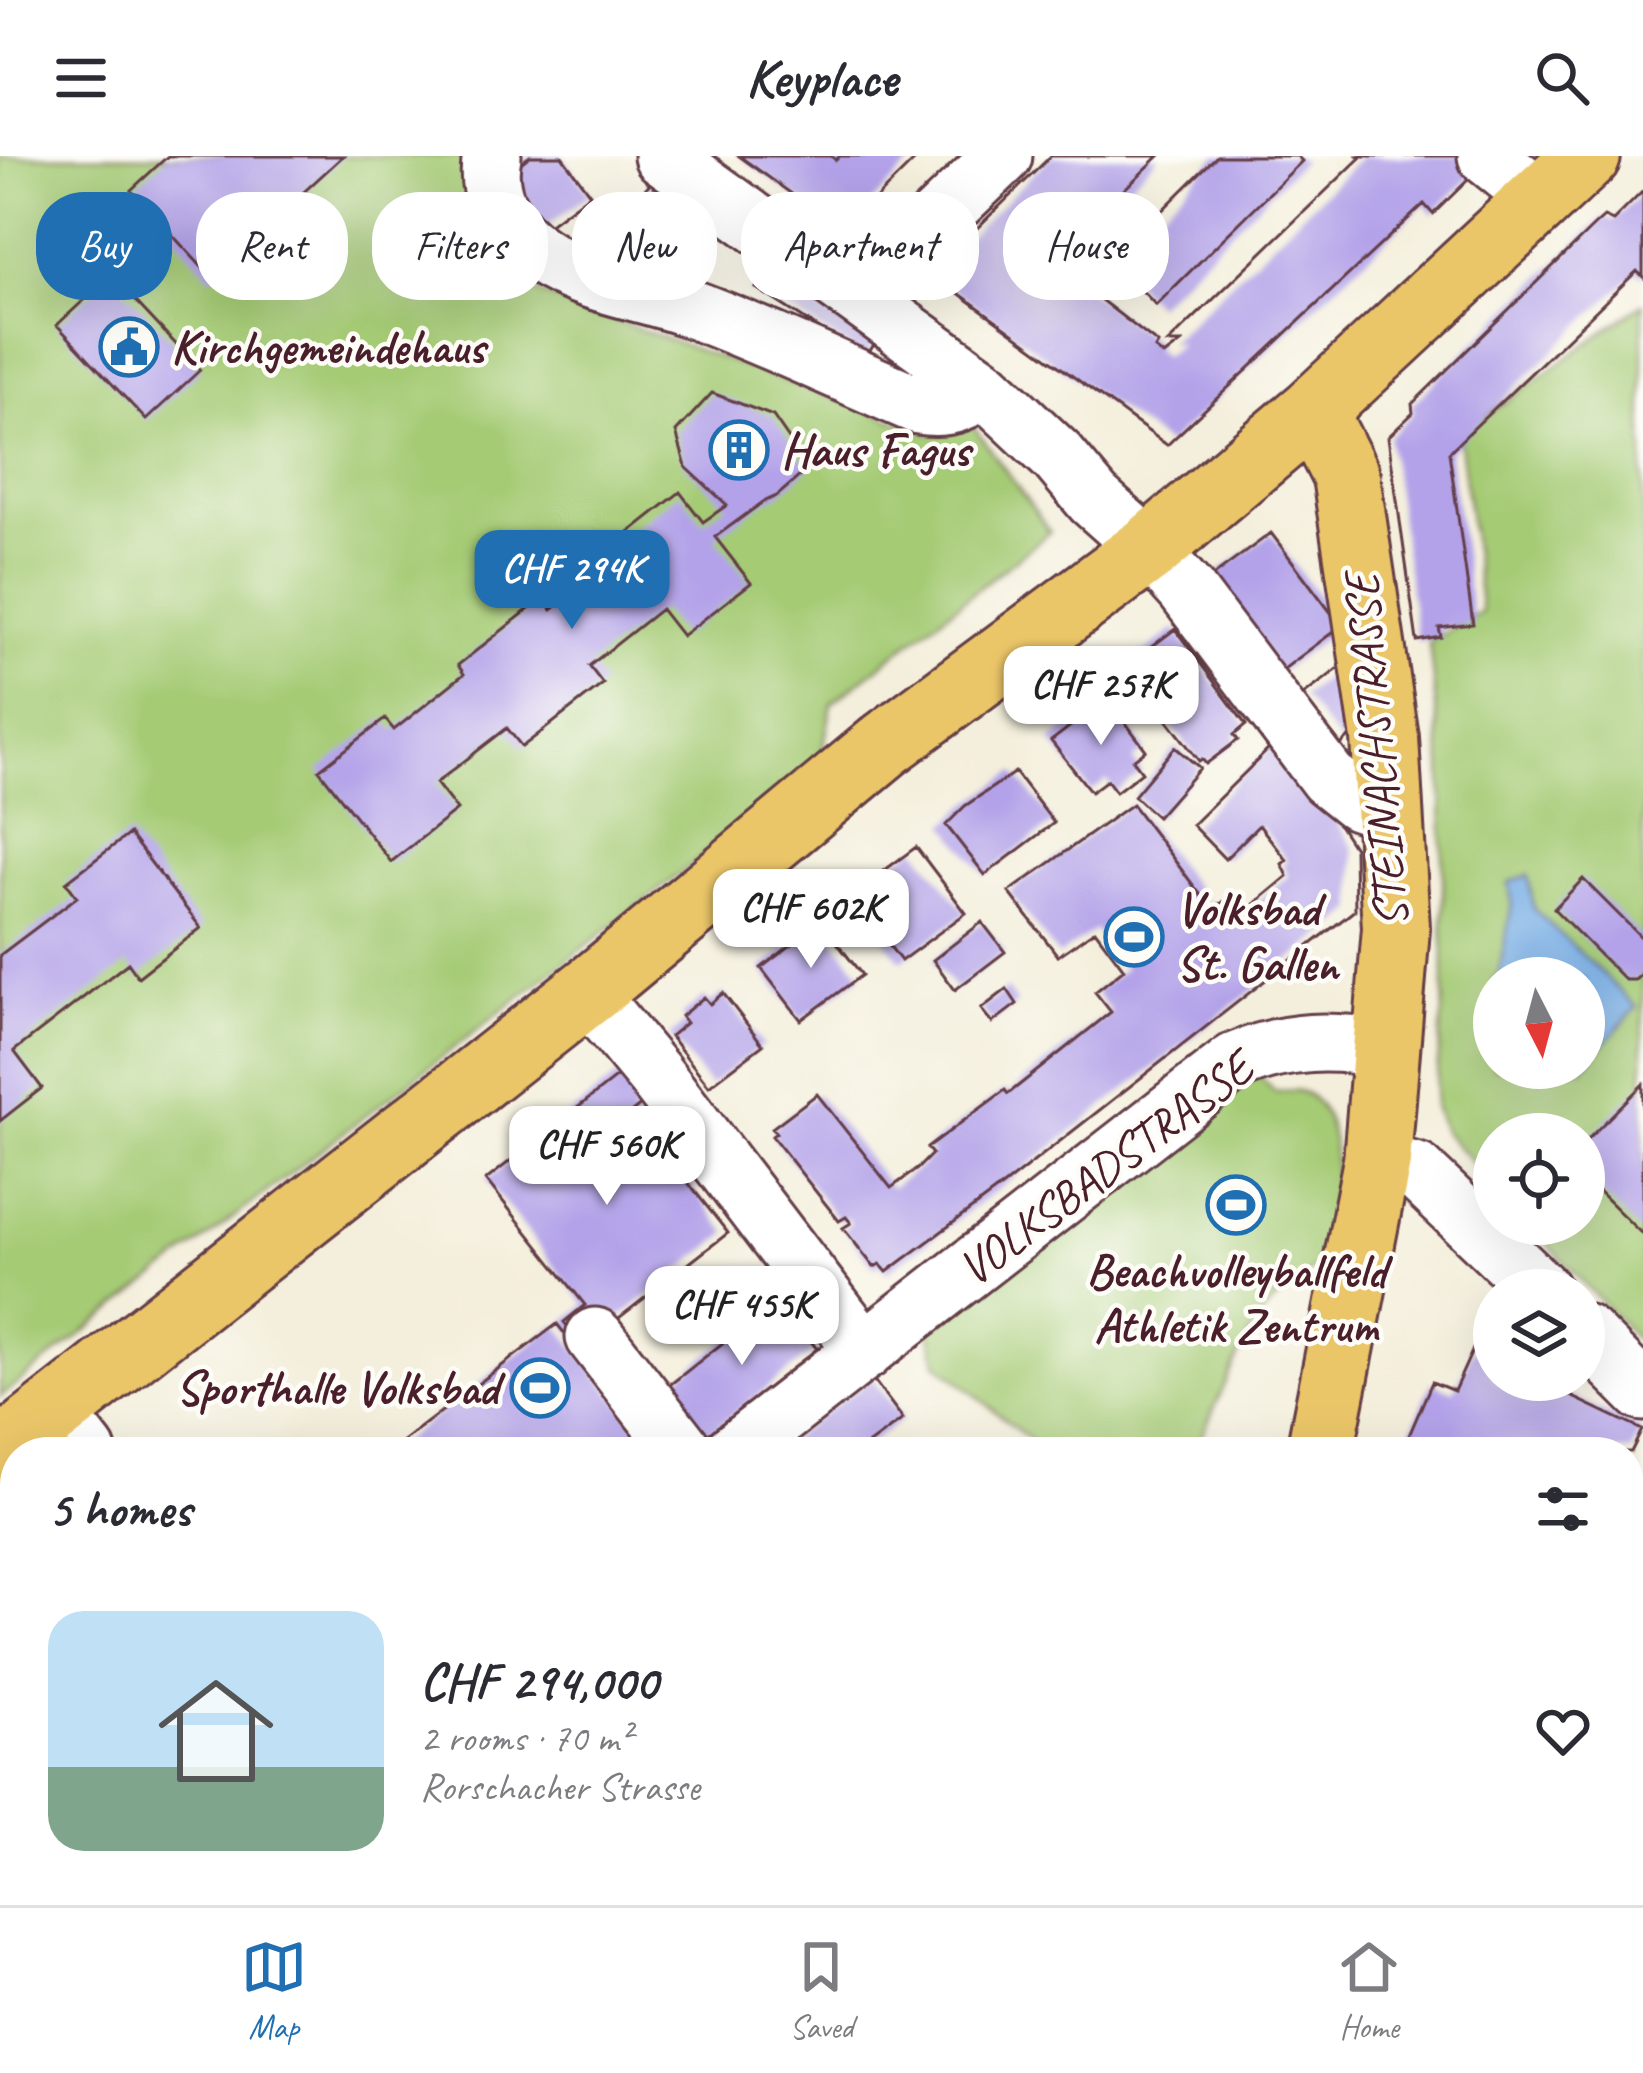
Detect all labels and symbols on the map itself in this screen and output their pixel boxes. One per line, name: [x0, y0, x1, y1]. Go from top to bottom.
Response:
public building icon: Kirchgemeindehaus: [98, 316, 160, 378]
place label: Kirchgemeindehaus: [171, 317, 489, 377]
building icon: Haus Fagus: [708, 419, 770, 481]
place label: Haus Fagus: [781, 420, 974, 480]
pin: CHF 294K: [448, 530, 696, 632]
street label: STEINACHSTRASSE: [1330, 566, 1421, 930]
pin: CHF 257K: [977, 646, 1225, 748]
pin: CHF 602K: [687, 869, 935, 971]
place label: Volksbad St. Gallen: [1176, 879, 1341, 994]
sports icon: Volksbad St. Gallen: [1103, 906, 1165, 968]
north arrow: [1473, 957, 1605, 1089]
street label: VOLKSBADSTRASSE: [946, 1034, 1269, 1298]
pin: CHF 560K: [483, 1106, 731, 1208]
sports icon: Beachvolleyballfeld Athletik Zentrum: [1205, 1174, 1267, 1236]
place label: Beachvolleyballfeld Athletik Zentrum: [1086, 1241, 1394, 1356]
pin: CHF 455K: [618, 1266, 866, 1368]
sports icon: Sporthalle Volksbad: [509, 1357, 571, 1419]
place label: Sporthalle Volksbad: [175, 1358, 506, 1418]

